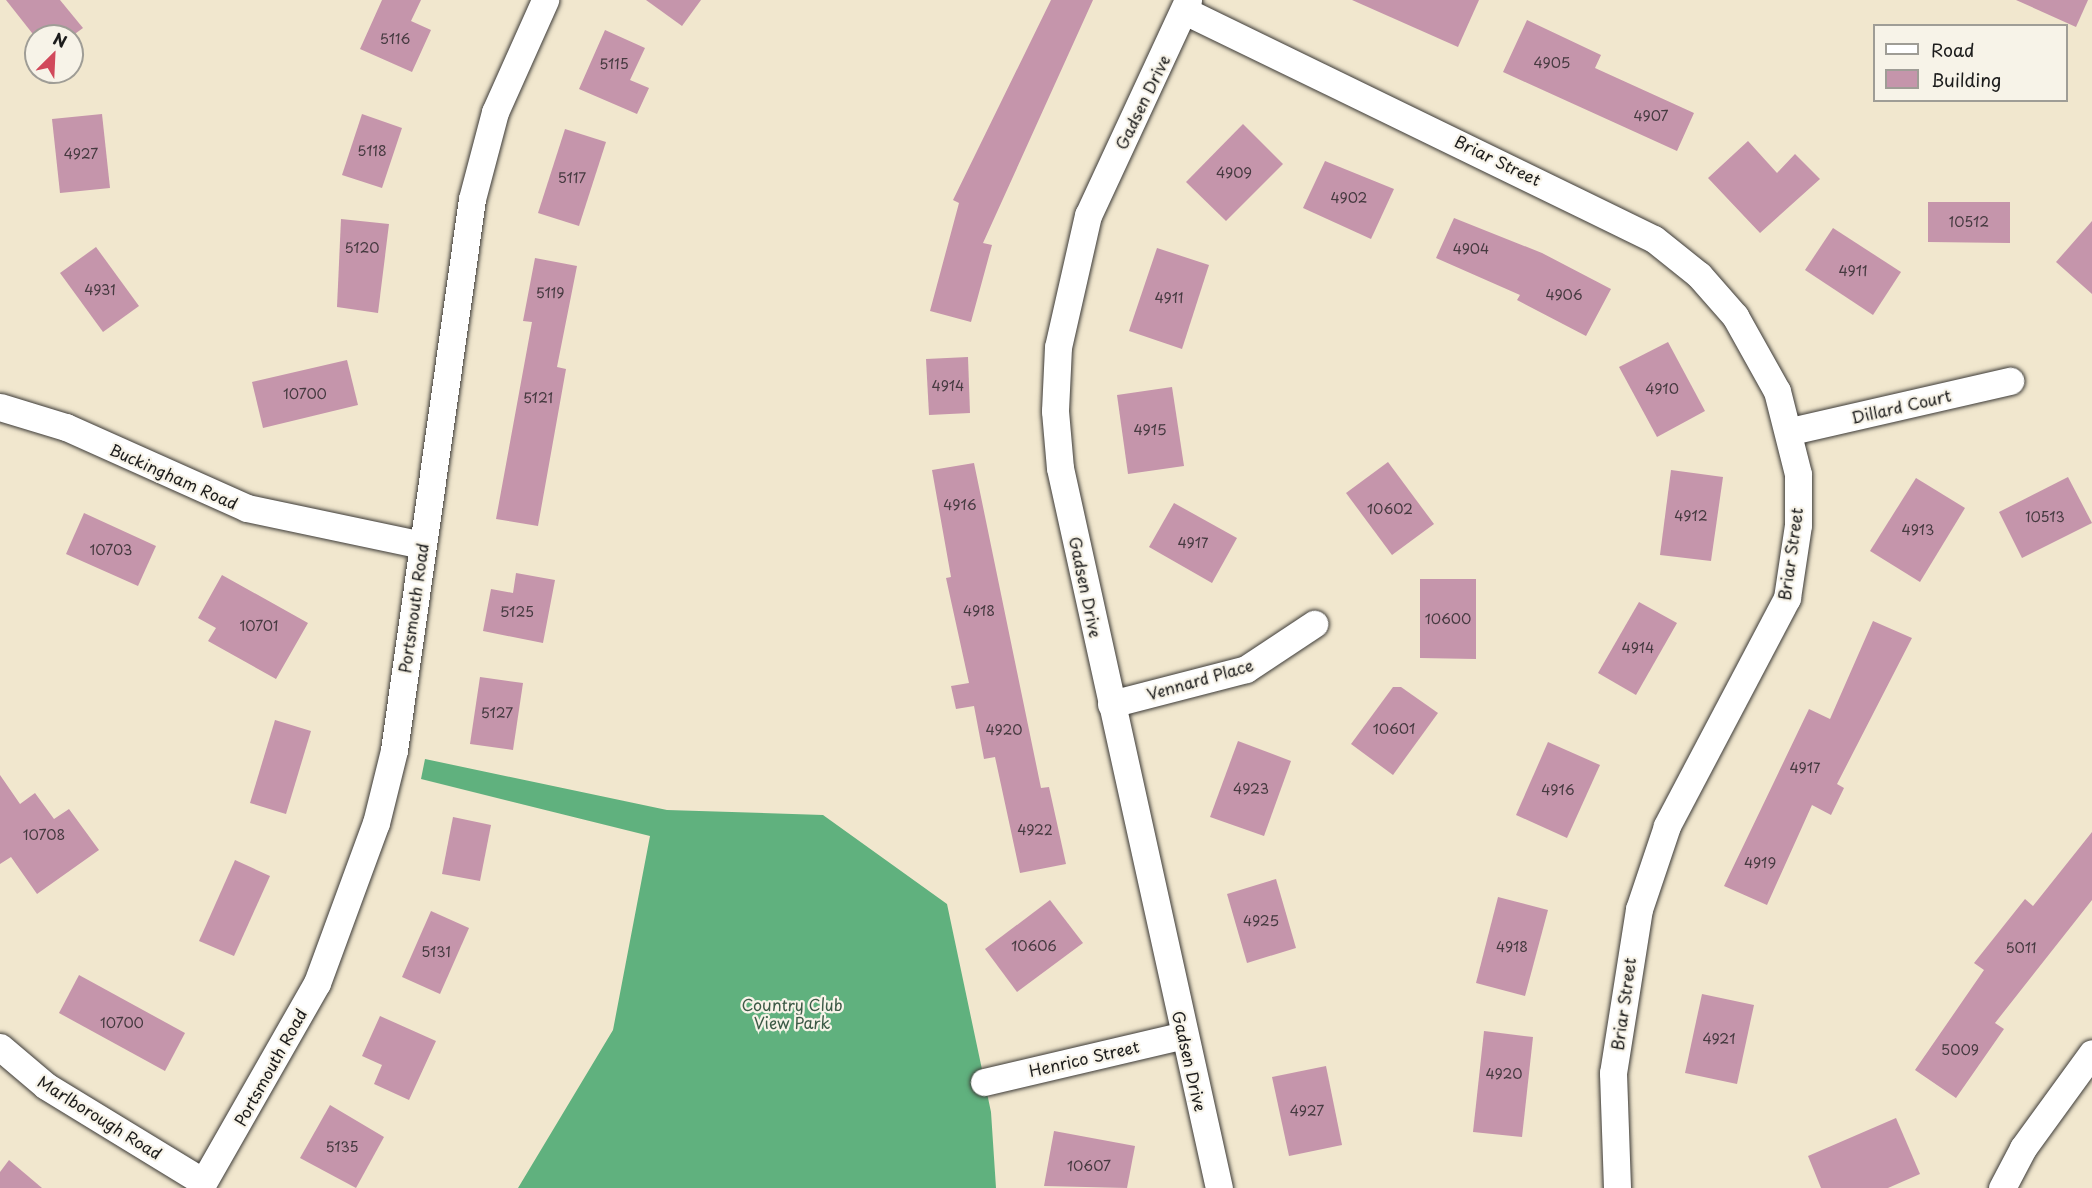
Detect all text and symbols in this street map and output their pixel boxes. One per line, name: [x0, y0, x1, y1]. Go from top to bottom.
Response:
north arrow: [24, 24, 84, 84]
legend: [1873, 24, 2068, 102]
text: N: [50, 26, 71, 53]
house number: 5116: [380, 31, 410, 47]
text: Road: [1931, 36, 1975, 63]
street label: Gadsen Drive: [1111, 51, 1173, 153]
house number: 4905: [1534, 55, 1570, 71]
house number: 5115: [599, 56, 629, 72]
text: Building: [1931, 66, 2001, 93]
house number: 4907: [1634, 108, 1668, 124]
street label: Briar Street: [1452, 131, 1544, 189]
house number: 5118: [357, 143, 387, 159]
house number: 4927: [64, 146, 98, 162]
house number: 4909: [1216, 165, 1252, 181]
house number: 5117: [558, 170, 586, 186]
house number: 4902: [1331, 190, 1367, 206]
house number: 10512: [1949, 214, 1989, 230]
house number: 5120: [344, 240, 380, 256]
house number: 4904: [1453, 241, 1489, 257]
house number: 4911: [1839, 263, 1867, 279]
house number: 4931: [84, 282, 116, 298]
house number: 5119: [536, 285, 564, 301]
house number: 4906: [1545, 287, 1583, 303]
house number: 4911: [1155, 290, 1183, 306]
house number: 4914: [932, 378, 964, 394]
house number: 4910: [1645, 381, 1679, 397]
street label: Dillard Court: [1849, 385, 1953, 427]
house number: 10700: [283, 386, 327, 402]
house number: 5121: [523, 390, 553, 406]
house number: 4915: [1133, 422, 1167, 438]
street label: Buckingham Road: [107, 439, 241, 513]
house number: 4916: [943, 497, 977, 513]
house number: 10602: [1367, 501, 1413, 517]
street label: Briar Street: [1774, 507, 1806, 601]
house number: 4912: [1674, 508, 1708, 524]
house number: 10513: [2025, 509, 2065, 525]
house number: 4913: [1902, 522, 1934, 538]
street label: Gadsen Drive: [1066, 534, 1106, 640]
house number: 4917: [1178, 535, 1208, 551]
house number: 10703: [90, 542, 132, 558]
street label: Portsmouth Road: [394, 542, 432, 674]
house number: 4918: [963, 603, 995, 619]
house number: 5125: [500, 604, 534, 620]
house number: 10600: [1425, 611, 1471, 627]
house number: 10701: [240, 618, 278, 634]
house number: 4914: [1622, 640, 1654, 656]
street label: Vennard Place: [1144, 654, 1256, 704]
house number: 5127: [481, 705, 513, 721]
house number: 10601: [1373, 721, 1415, 737]
house number: 4920: [986, 722, 1022, 738]
house number: 4917: [1790, 760, 1820, 776]
house number: 4923: [1233, 781, 1269, 797]
house number: 4916: [1541, 782, 1575, 798]
house number: 4922: [1017, 822, 1053, 838]
house number: 10708: [23, 827, 65, 843]
house number: 4919: [1744, 855, 1776, 871]
house number: 4925: [1243, 913, 1279, 929]
house number: 10606: [1011, 938, 1057, 954]
house number: 4918: [1496, 939, 1528, 955]
house number: 5011: [2005, 940, 2037, 956]
house number: 5131: [421, 944, 451, 960]
street label: Briar Street: [1607, 957, 1639, 1051]
park label: Country Club View Park: [741, 994, 843, 1032]
street label: Portsmouth Road: [230, 1005, 310, 1129]
street label: Gadsen Drive: [1169, 1008, 1211, 1114]
house number: 10700: [100, 1015, 144, 1031]
house number: 4921: [1702, 1031, 1736, 1047]
street label: Henrico Street: [1027, 1036, 1141, 1080]
house number: 5009: [1941, 1042, 1979, 1058]
house number: 4920: [1486, 1066, 1522, 1082]
street label: Marlborough Road: [34, 1071, 166, 1163]
house number: 4927: [1290, 1103, 1324, 1119]
house number: 5135: [326, 1139, 358, 1155]
house number: 10607: [1067, 1158, 1111, 1174]

